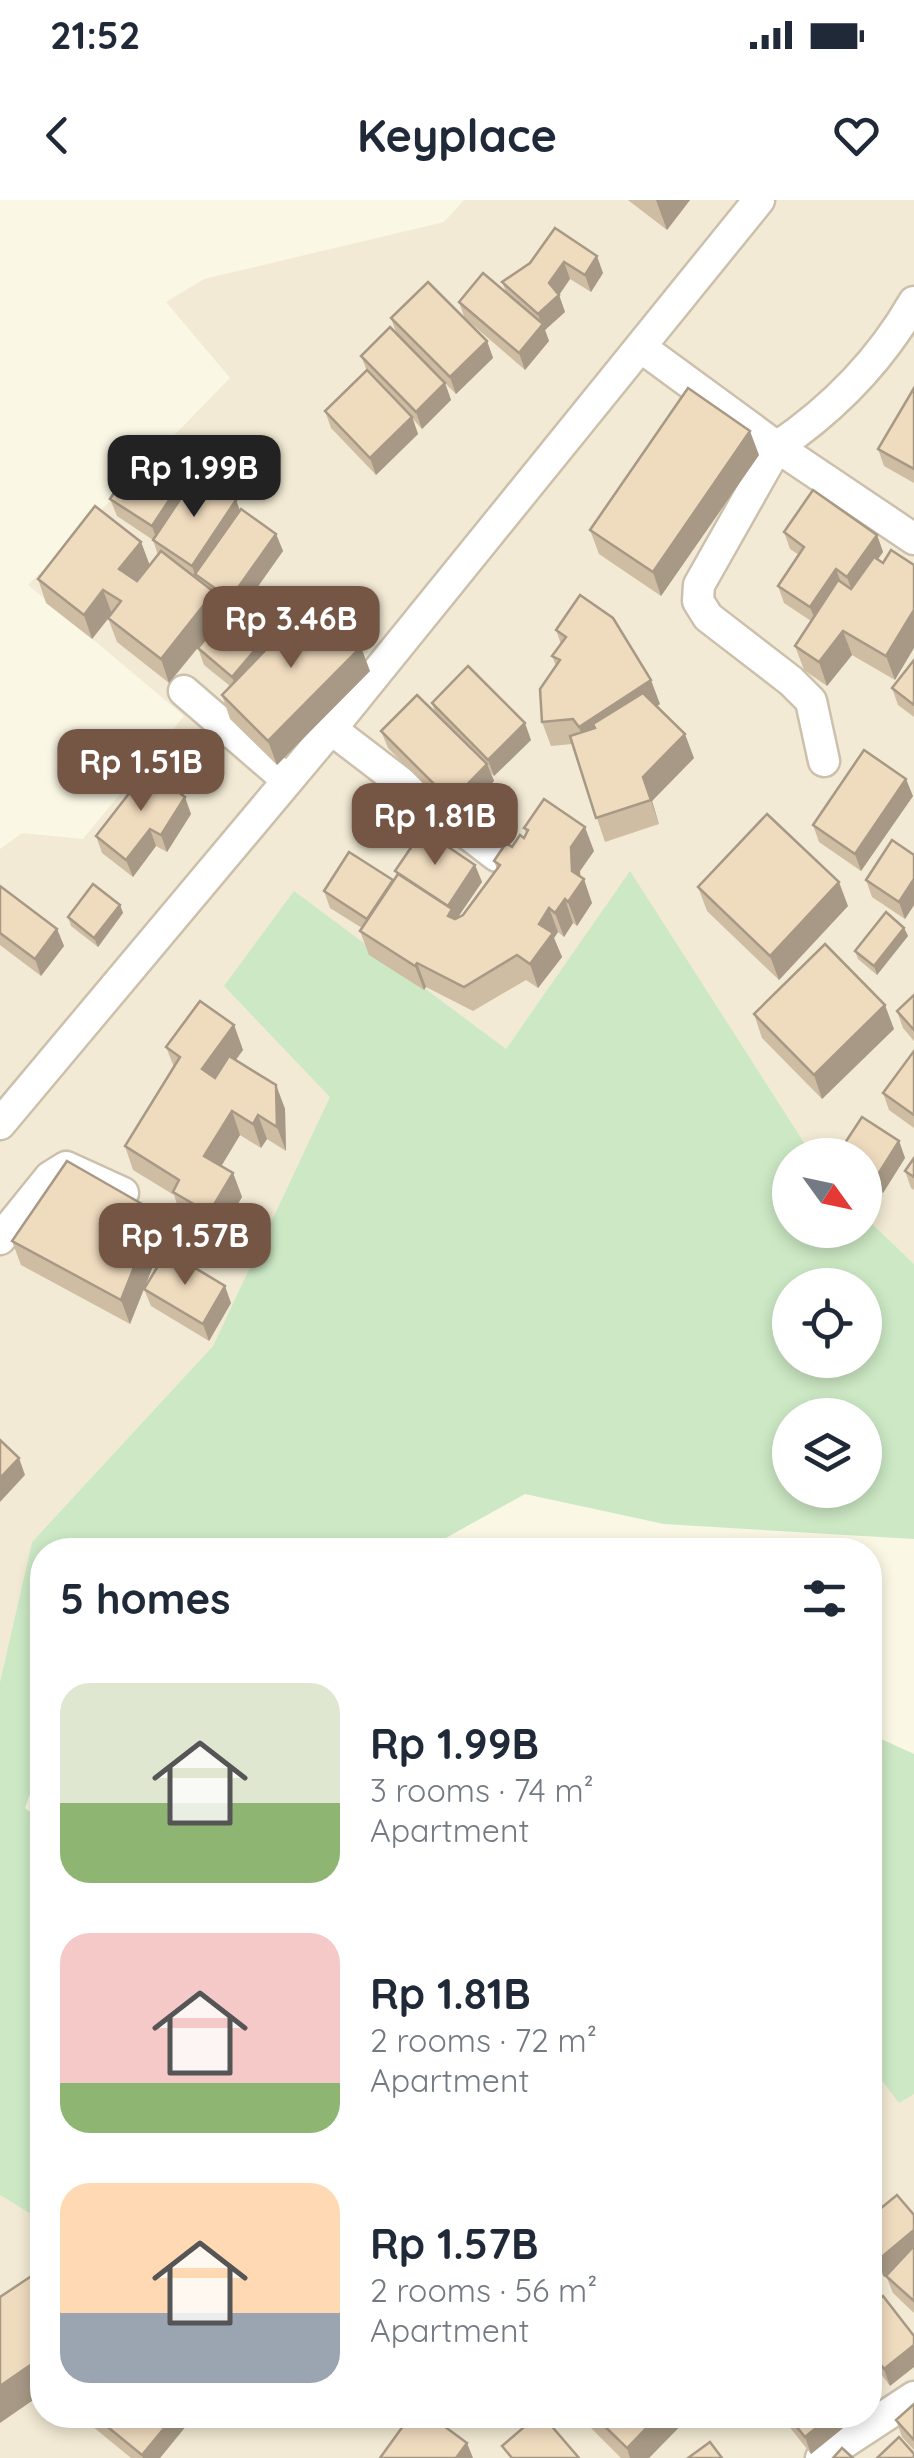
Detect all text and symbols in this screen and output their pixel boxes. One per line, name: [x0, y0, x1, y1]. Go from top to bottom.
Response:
text: 21:52: [50, 11, 140, 59]
text: Keyplace: [357, 107, 557, 163]
icon: back: [30, 108, 85, 163]
icon: heart: [829, 108, 884, 163]
pin: Rp 1.99B: [91, 435, 297, 520]
text: Rp 1.99B: [130, 447, 258, 487]
pin: Rp 3.46B: [188, 586, 394, 671]
text: Rp 3.46B: [225, 598, 357, 638]
pin: Rp 1.51B: [38, 729, 244, 814]
text: Rp 1.51B: [79, 741, 203, 781]
pin: Rp 1.81B: [332, 783, 538, 868]
text: Rp 1.81B: [374, 795, 496, 835]
north arrow: [772, 1138, 882, 1248]
map controls: [772, 1138, 882, 1508]
pin: Rp 1.57B: [82, 1203, 288, 1288]
text: Rp 1.57B: [121, 1215, 249, 1255]
button: locate: [772, 1268, 882, 1378]
button: layers: [772, 1398, 882, 1508]
icon: filters: [797, 1571, 852, 1626]
text: 5 homes: [60, 1572, 231, 1625]
text: Rp 1.99B: [370, 1717, 539, 1770]
icon: home: [140, 1723, 260, 1843]
text: 3 rooms · 74 m²: [370, 1770, 594, 1810]
text: Apartment: [370, 1810, 529, 1850]
text: Rp 1.81B: [370, 1967, 531, 2020]
icon: home: [140, 1973, 260, 2093]
text: 2 rooms · 72 m²: [370, 2020, 597, 2060]
text: Apartment: [370, 2060, 529, 2100]
text: Rp 1.57B: [370, 2217, 539, 2270]
icon: home: [140, 2223, 260, 2343]
text: 2 rooms · 56 m²: [370, 2270, 597, 2310]
text: Apartment: [370, 2310, 529, 2350]

